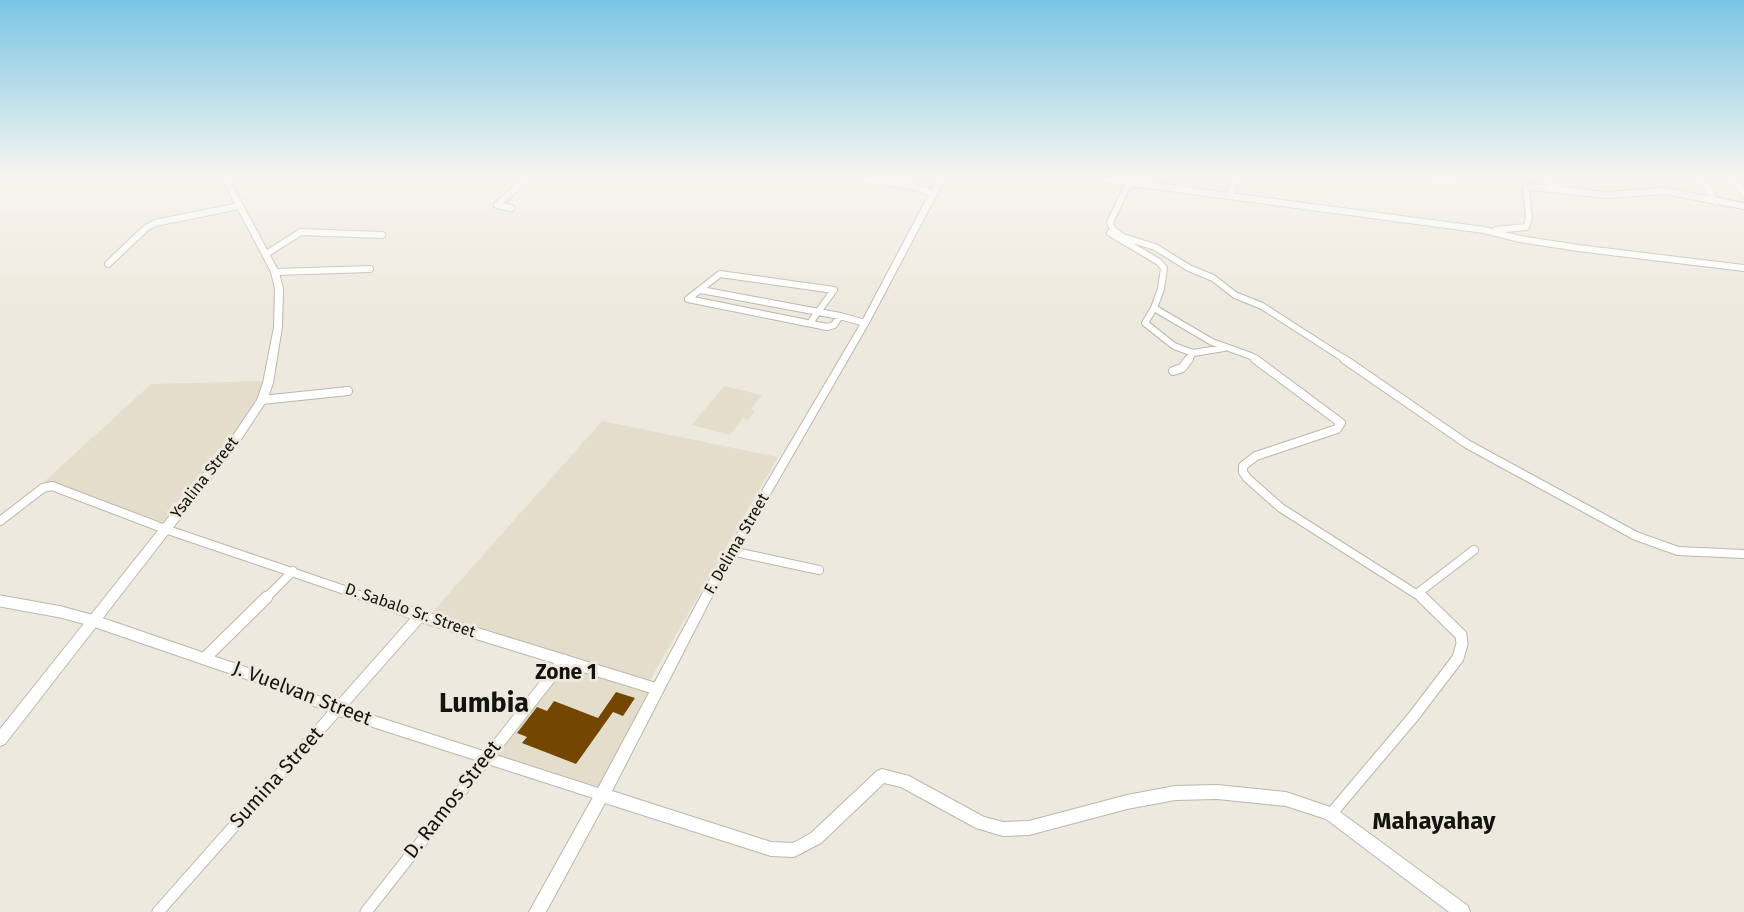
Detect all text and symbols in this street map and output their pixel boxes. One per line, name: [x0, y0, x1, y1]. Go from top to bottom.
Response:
street label: Ysalina Street: [167, 433, 243, 523]
street label: F. Delima Street: [700, 490, 774, 598]
street label: D. Sabalo Sr. Street: [342, 580, 478, 642]
street label: J. Vuelvan Street: [229, 656, 375, 732]
district label: Zone 1: [535, 660, 597, 686]
district label: Lumbia: [439, 688, 529, 720]
street label: Sumina Street: [225, 723, 329, 833]
street label: D. Ramos Street: [399, 736, 507, 864]
district label: Mahayahay: [1373, 808, 1495, 836]

